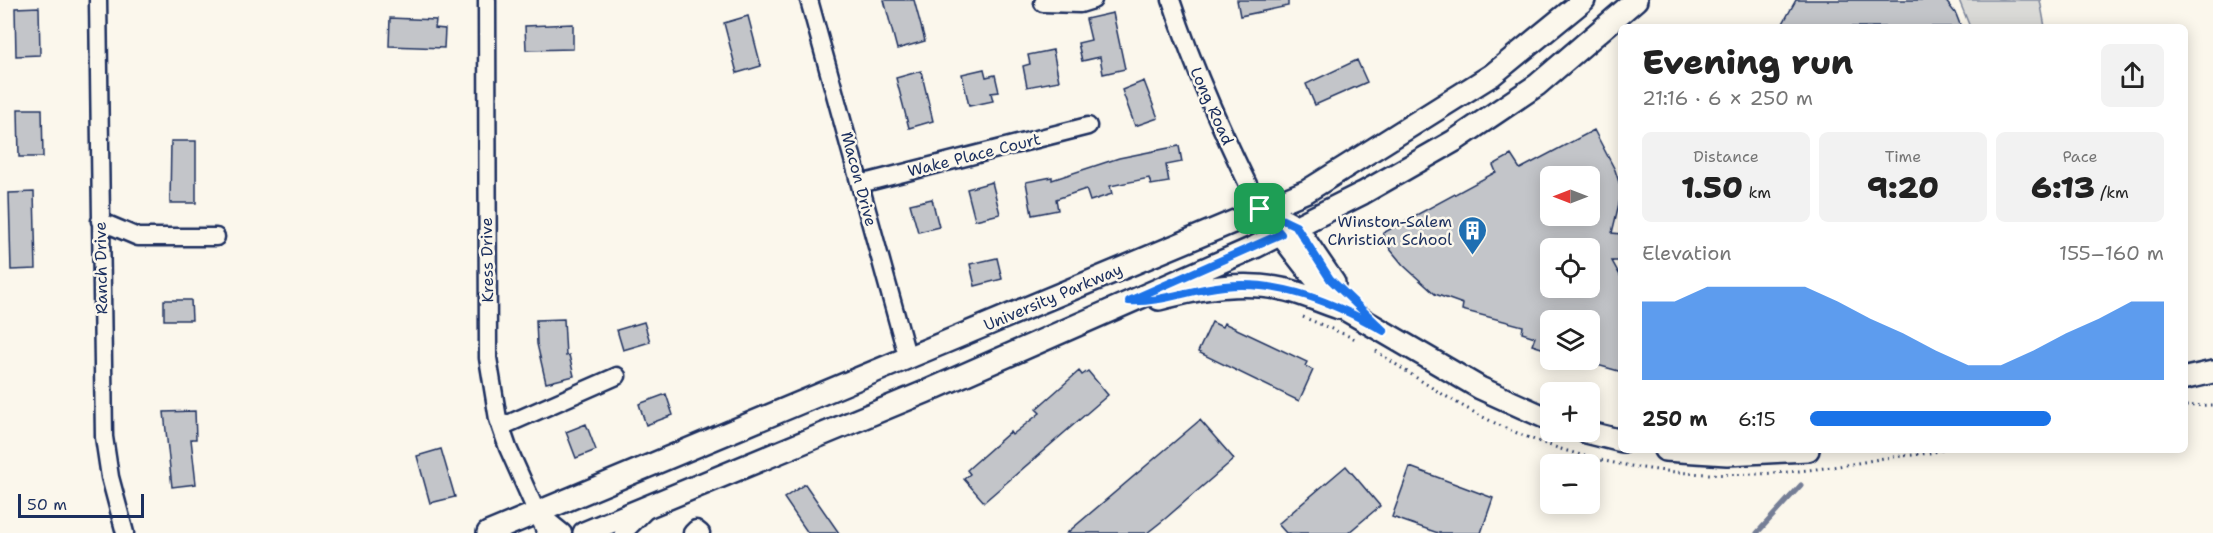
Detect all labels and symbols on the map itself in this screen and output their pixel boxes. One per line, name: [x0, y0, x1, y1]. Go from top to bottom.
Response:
street label: Long Road: [1185, 64, 1239, 148]
street label: Wake Place Court: [905, 128, 1043, 182]
street label: Macon Drive: [836, 129, 882, 229]
north arrow: [1540, 166, 1600, 226]
pin: [1234, 183, 1285, 234]
place label: Winston-Salem Christian School: [1327, 211, 1452, 250]
building icon: Winston-Salem Christian School: [1457, 214, 1489, 256]
street label: Kress Drive: [476, 217, 498, 303]
street label: Ranch Drive: [90, 221, 112, 315]
street label: University Parkway: [981, 258, 1125, 336]
scale bar: [18, 491, 144, 518]

